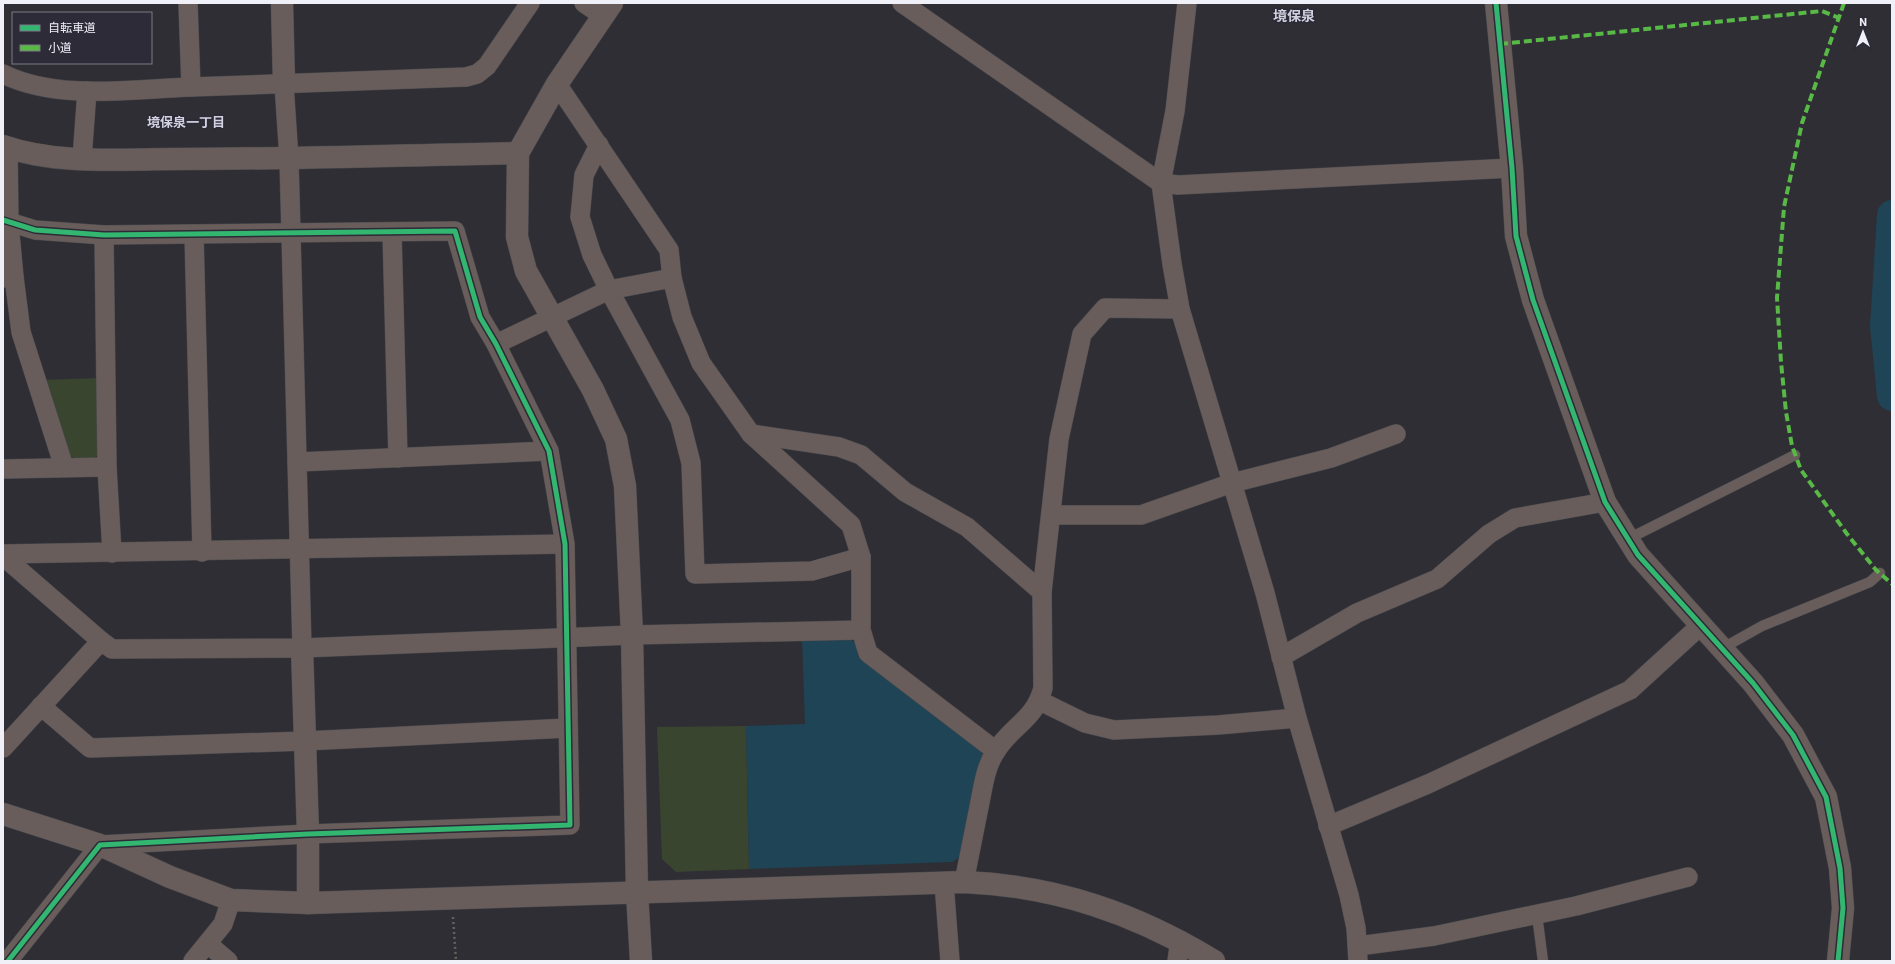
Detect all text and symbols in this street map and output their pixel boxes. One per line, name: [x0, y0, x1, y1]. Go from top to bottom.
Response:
district label: 境保泉: [1273, 8, 1315, 24]
legend: [12, 12, 152, 64]
north arrow: [1843, 12, 1883, 52]
text: N: [1859, 16, 1867, 29]
text: 自転車道: [48, 21, 96, 35]
text: 小道: [48, 41, 72, 55]
district label: 境保泉一丁目: [147, 115, 225, 130]

